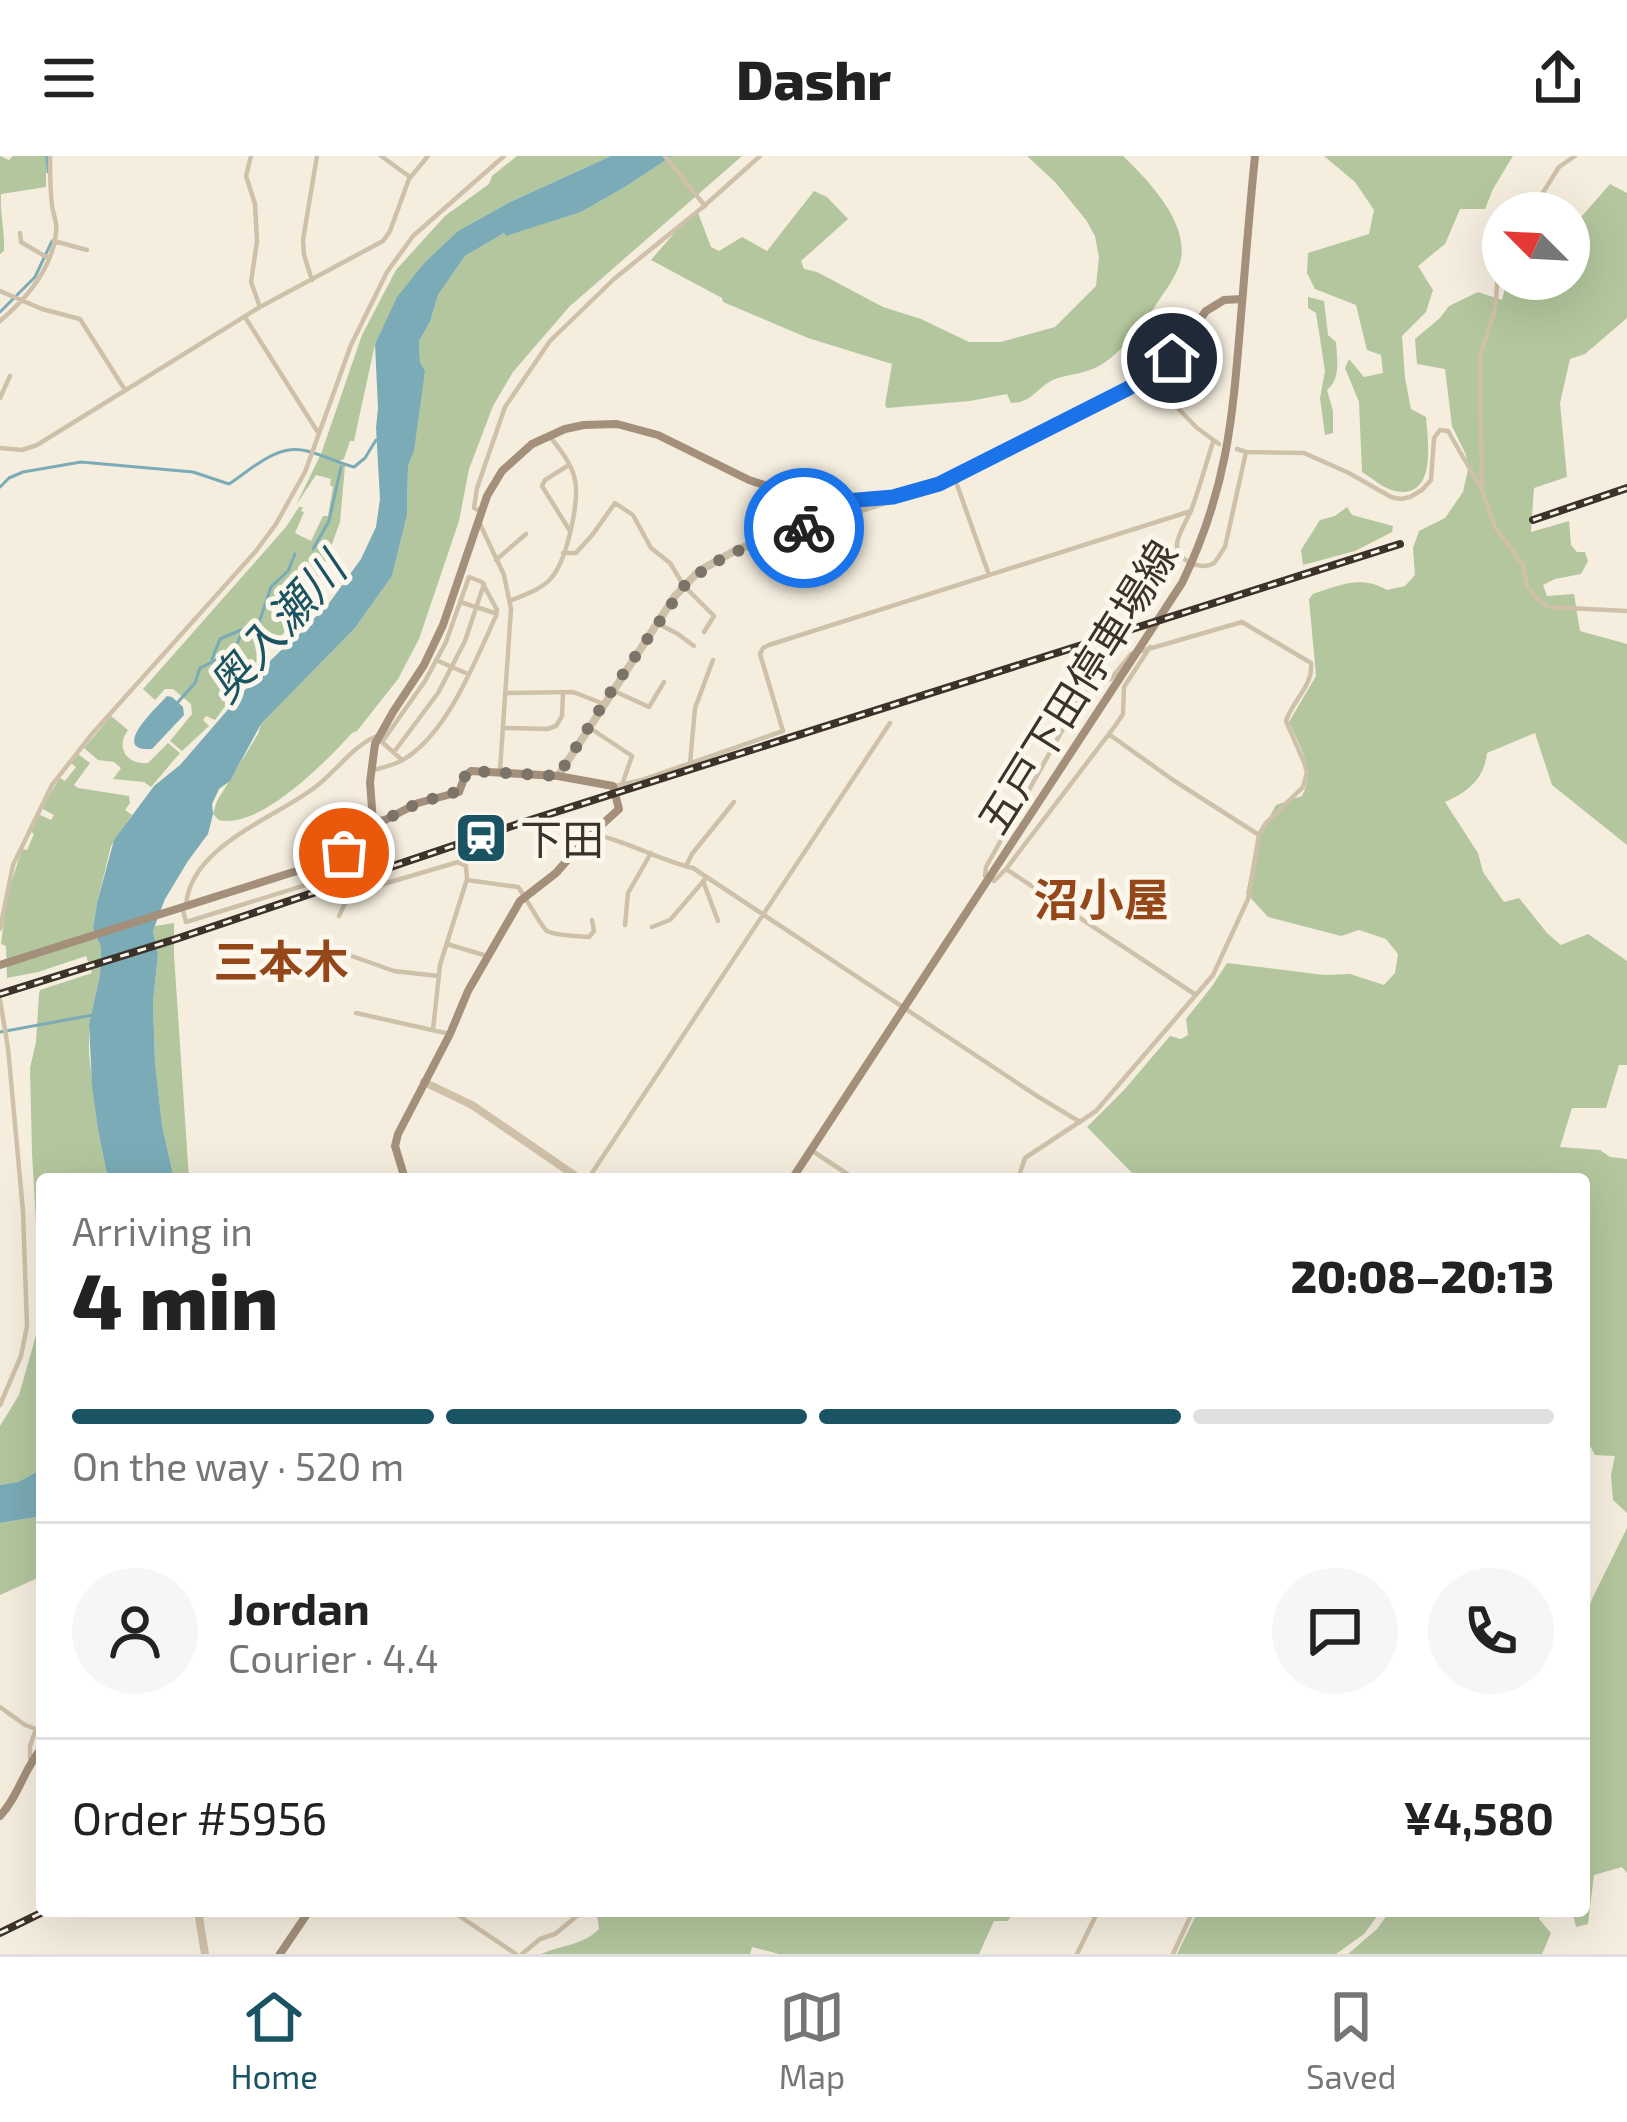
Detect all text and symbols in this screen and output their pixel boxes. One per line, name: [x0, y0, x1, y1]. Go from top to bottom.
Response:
icon: menu: [36, 45, 102, 111]
icon: share: [1525, 45, 1591, 111]
text: Dashr: [736, 46, 891, 111]
north arrow: [1482, 192, 1590, 300]
map controls: [1482, 192, 1590, 300]
pin: [1121, 307, 1223, 409]
icon: home: [1139, 325, 1205, 391]
courier: [744, 468, 864, 588]
icon: bike: [771, 495, 837, 561]
street label: 五戸下田停車場線: [966, 530, 1186, 842]
water label: 奥入瀬川: [195, 538, 358, 711]
pin: [293, 802, 395, 904]
station icon: 下田: [453, 810, 509, 866]
place label: 下田: [520, 813, 604, 863]
icon: bag: [311, 820, 377, 886]
district label: 沼小屋: [1033, 871, 1169, 925]
district label: 三本木: [213, 933, 349, 987]
text: Arriving in: [72, 1207, 253, 1254]
text: 20:08–20:13: [1291, 1248, 1554, 1302]
text: 4 min: [72, 1252, 279, 1346]
text: On the way · 520 m: [72, 1442, 404, 1489]
button: person: [72, 1568, 198, 1694]
button: chat: [1272, 1568, 1398, 1694]
button: phone: [1428, 1568, 1554, 1694]
text: Jordan: [228, 1580, 370, 1634]
text: Courier · 4.4: [228, 1634, 439, 1681]
text: Order #5956: [72, 1790, 327, 1844]
text: ¥4,580: [1403, 1790, 1554, 1844]
tab: Home: [230, 1984, 318, 2096]
tab: Map: [779, 1984, 845, 2096]
tab: Saved: [1306, 1984, 1397, 2096]

